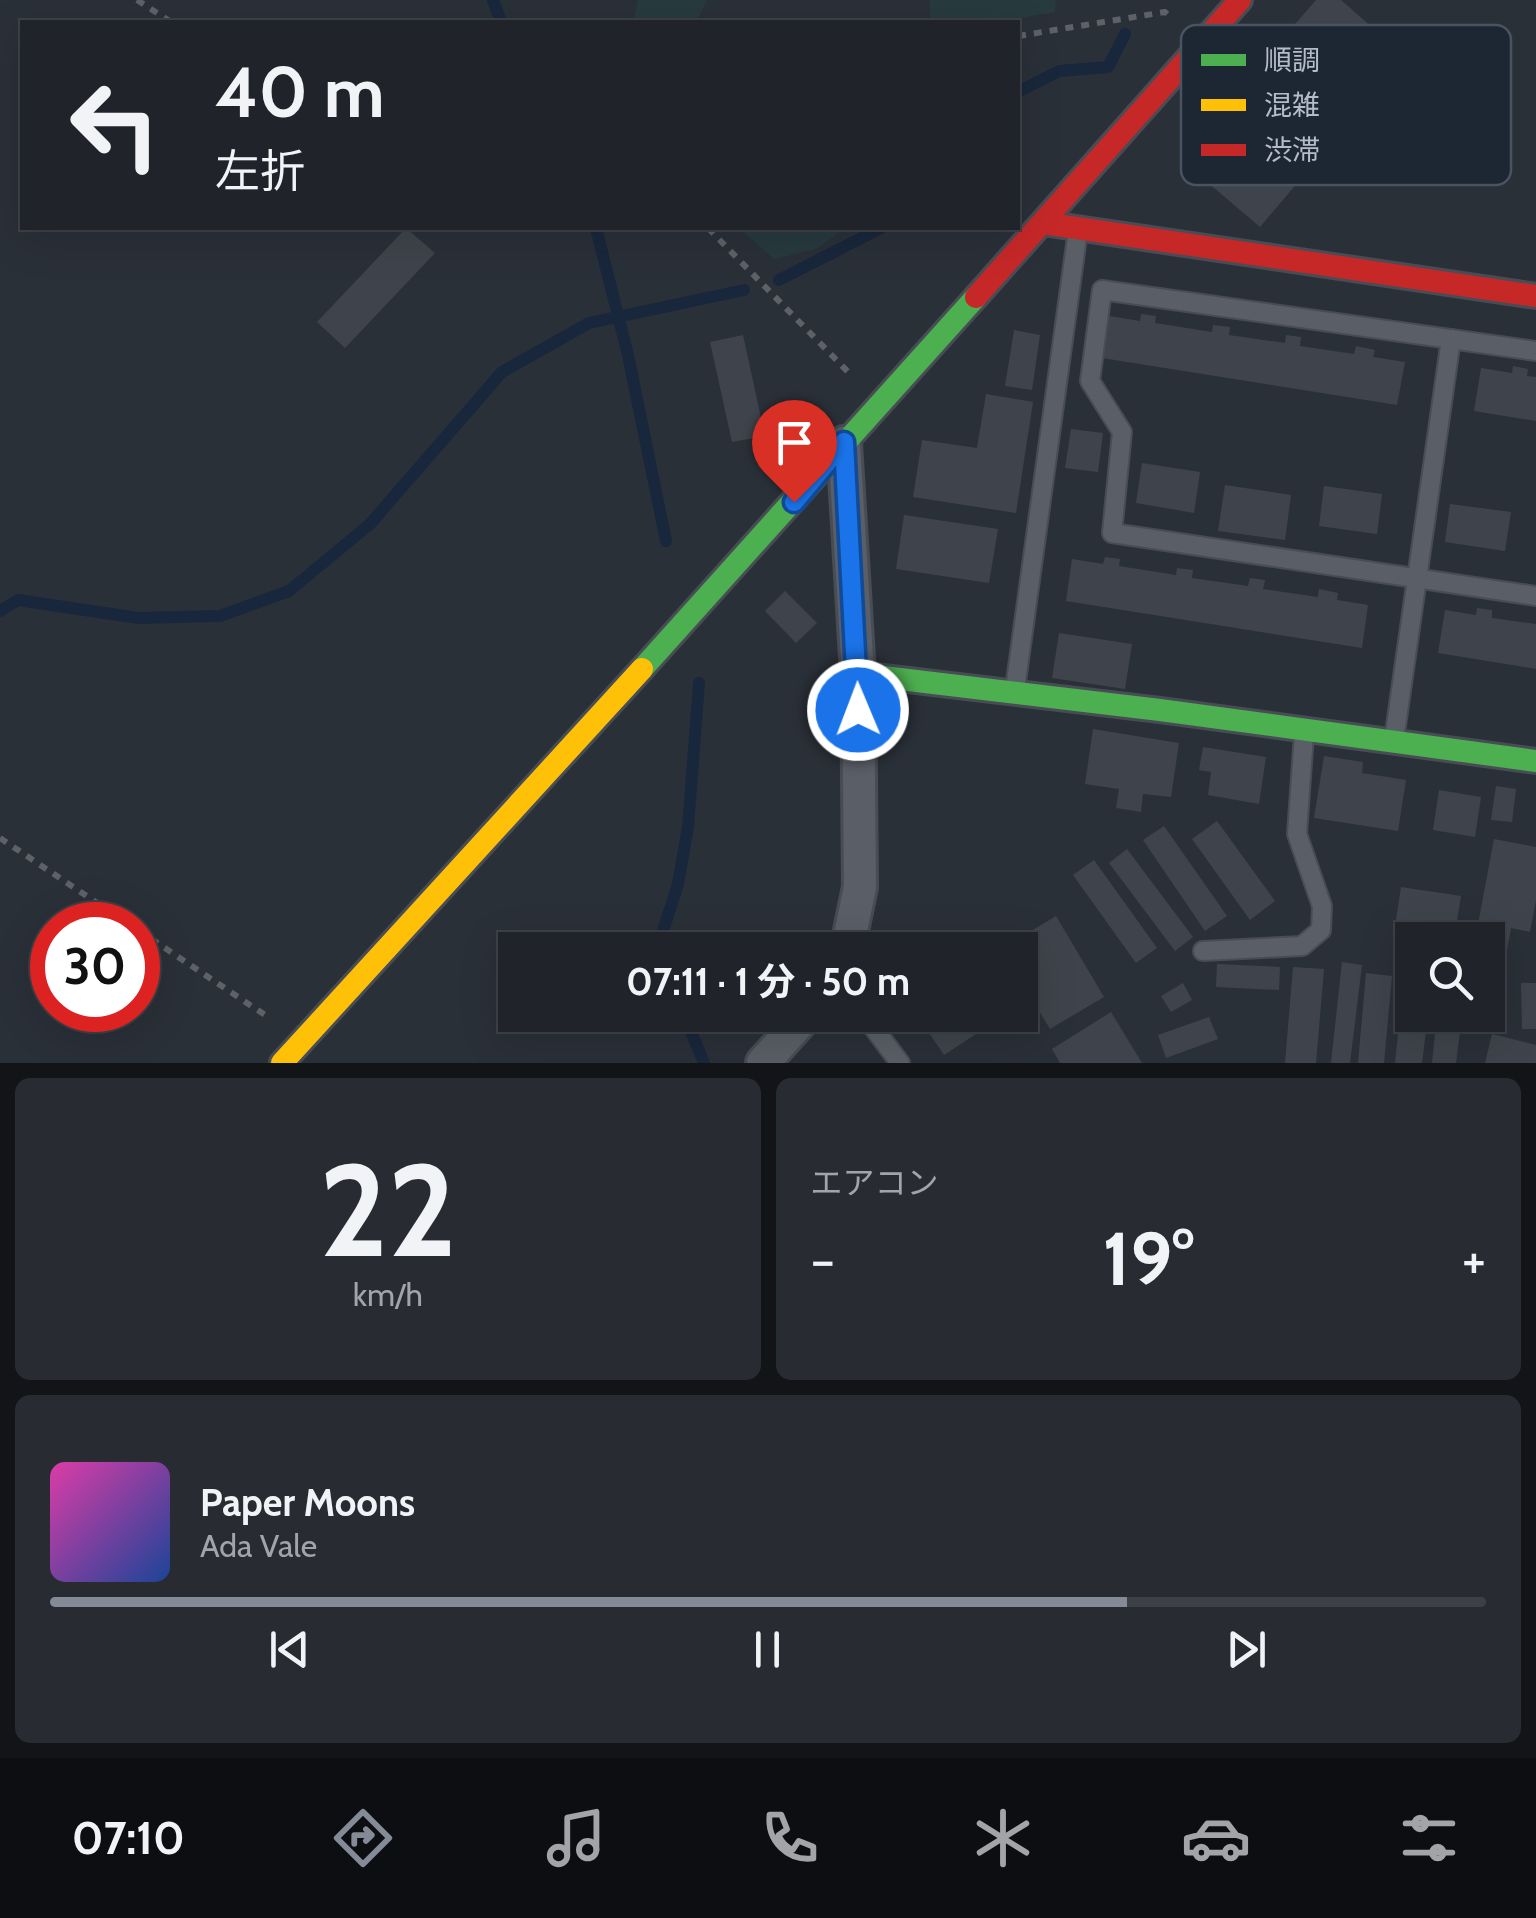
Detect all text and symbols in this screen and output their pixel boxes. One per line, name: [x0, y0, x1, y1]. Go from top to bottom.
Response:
legend: [1181, 25, 1511, 185]
text: 順調: [1264, 43, 1320, 77]
text: 40 m: [215, 49, 384, 135]
icon: left: [50, 60, 180, 190]
text: 混雑: [1264, 88, 1320, 122]
text: 渋滞: [1264, 133, 1320, 167]
text: 左折: [215, 144, 305, 198]
pin: [752, 400, 837, 503]
icon: arrive: [767, 415, 822, 470]
position arrow: [806, 658, 910, 762]
speed limit sign: 30: [30, 902, 160, 1032]
map controls: [1395, 922, 1505, 1032]
button: search: [1395, 922, 1505, 1032]
text: 07:11 · 1 分 · 50 m: [626, 958, 910, 1005]
text: 22: [319, 1131, 457, 1289]
text: エアコン: [811, 1163, 939, 1202]
text: 19°: [1103, 1213, 1194, 1304]
text: −: [811, 1226, 835, 1293]
text: +: [1462, 1226, 1486, 1293]
text: km/h: [353, 1275, 423, 1314]
text: Paper Moons: [200, 1479, 415, 1526]
text: Ada Vale: [200, 1526, 317, 1565]
icon: previous: [262, 1622, 317, 1677]
icon: pause: [740, 1622, 795, 1677]
icon: next: [1219, 1622, 1274, 1677]
icon: directions: [328, 1803, 398, 1873]
icon: music: [541, 1803, 611, 1873]
icon: phone: [755, 1803, 825, 1873]
icon: climate: [968, 1803, 1038, 1873]
icon: car: [1181, 1803, 1251, 1873]
icon: filters: [1394, 1803, 1464, 1873]
text: 07:10: [72, 1811, 185, 1865]

